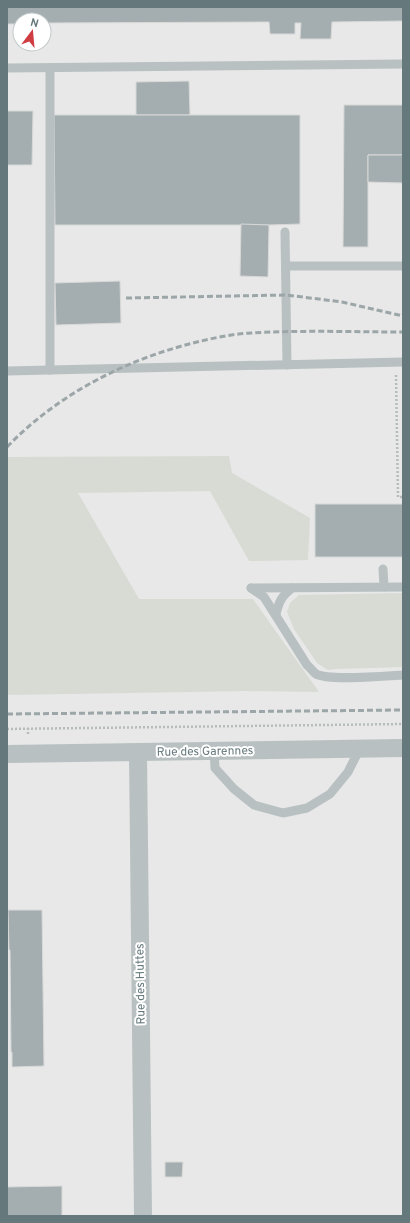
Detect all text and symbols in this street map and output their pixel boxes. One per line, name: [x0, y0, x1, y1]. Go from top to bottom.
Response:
north arrow: [12, 12, 52, 52]
text: N: [29, 16, 40, 31]
street label: Rue des Garennes: [156, 743, 254, 761]
street label: Rue des Huttes: [132, 943, 150, 1025]

